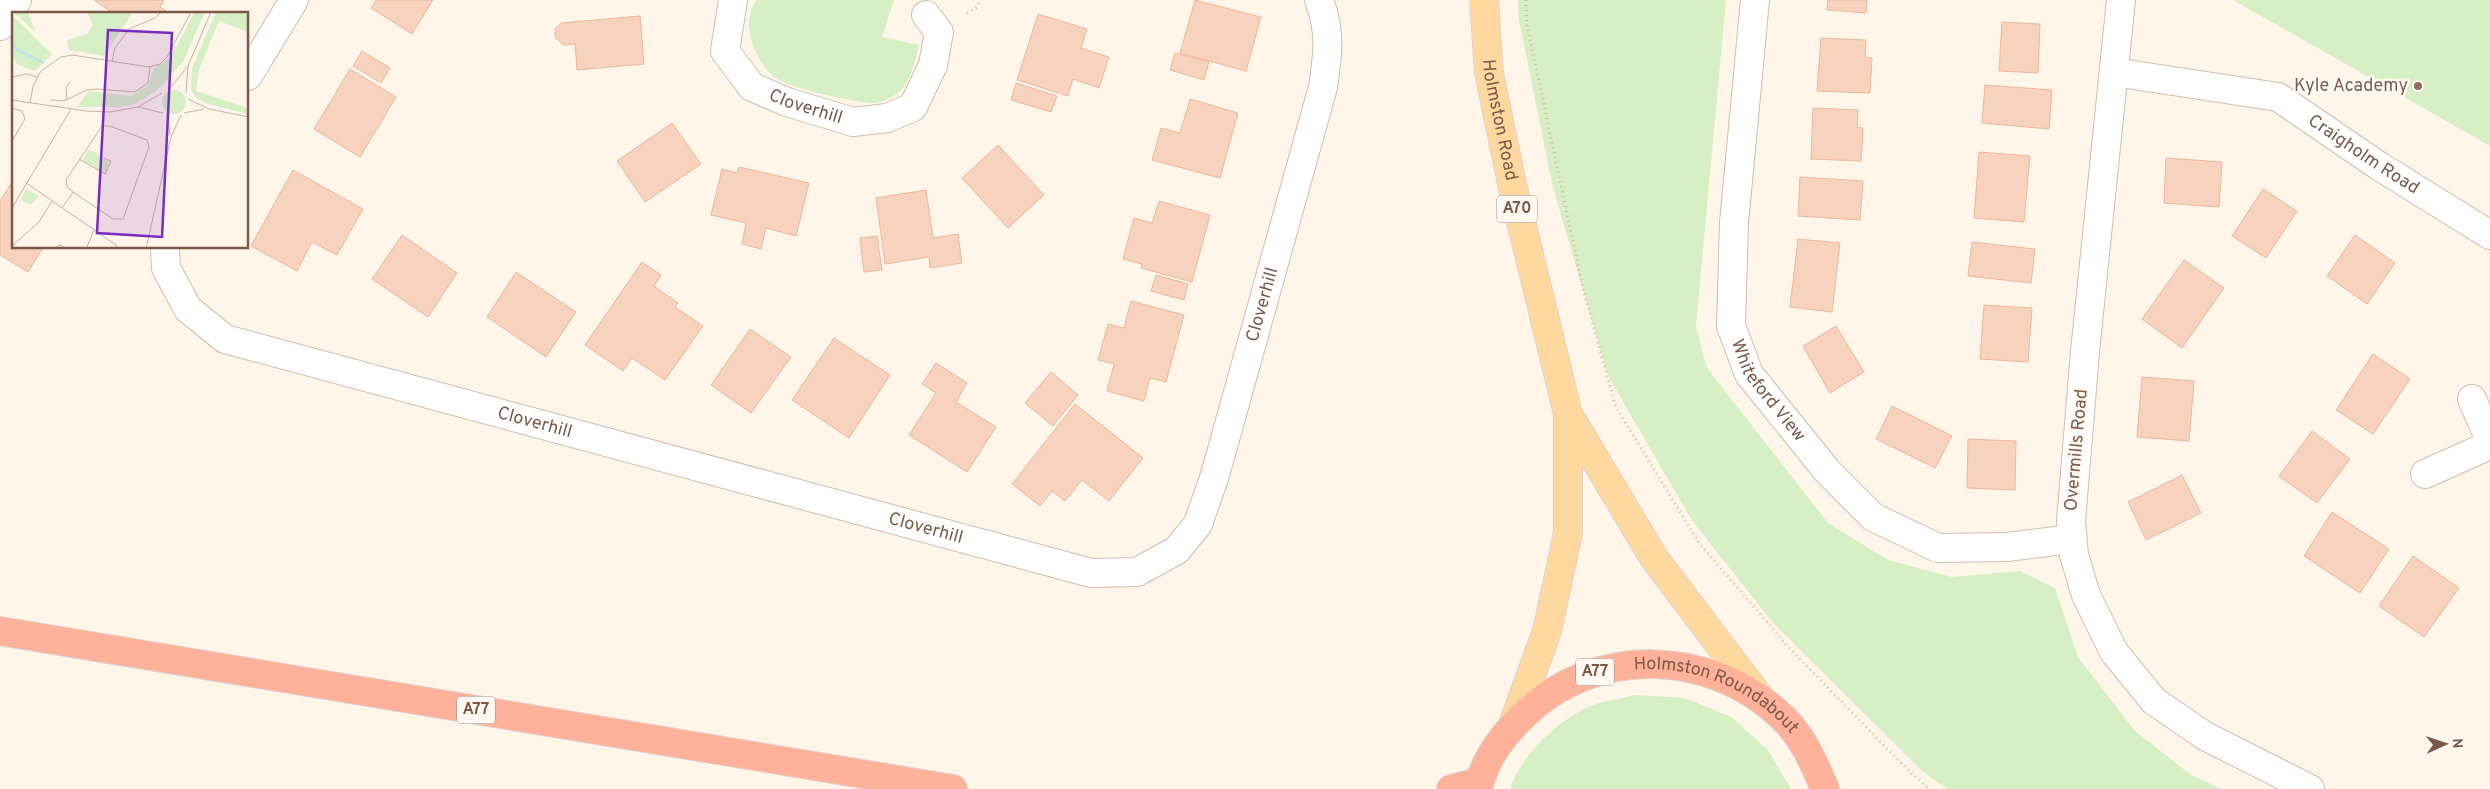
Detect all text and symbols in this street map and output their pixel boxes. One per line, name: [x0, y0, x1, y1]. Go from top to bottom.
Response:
inset map: [12, 12, 249, 249]
street label: Holmston Road: [1477, 58, 1523, 183]
place label: Kyle Academy: [2294, 75, 2408, 98]
marker: Kyle Academy: [2412, 80, 2424, 92]
street label: Cloverhill: [765, 84, 845, 130]
street label: Craigholm Road: [2303, 109, 2423, 200]
road number: A70: [1497, 195, 1537, 222]
street label: Cloverhill: [1241, 265, 1284, 345]
street label: Whiteford View: [1725, 336, 1811, 447]
street label: Overmills Road: [2060, 388, 2094, 512]
street label: Cloverhill: [495, 402, 575, 444]
street label: Cloverhill: [886, 507, 966, 549]
street label: Holmston Roundabout: [1633, 653, 1804, 738]
road number: A77: [1576, 659, 1614, 686]
road number: A77: [457, 696, 495, 724]
north arrow: [2420, 719, 2470, 769]
text: N: [2448, 738, 2465, 749]

